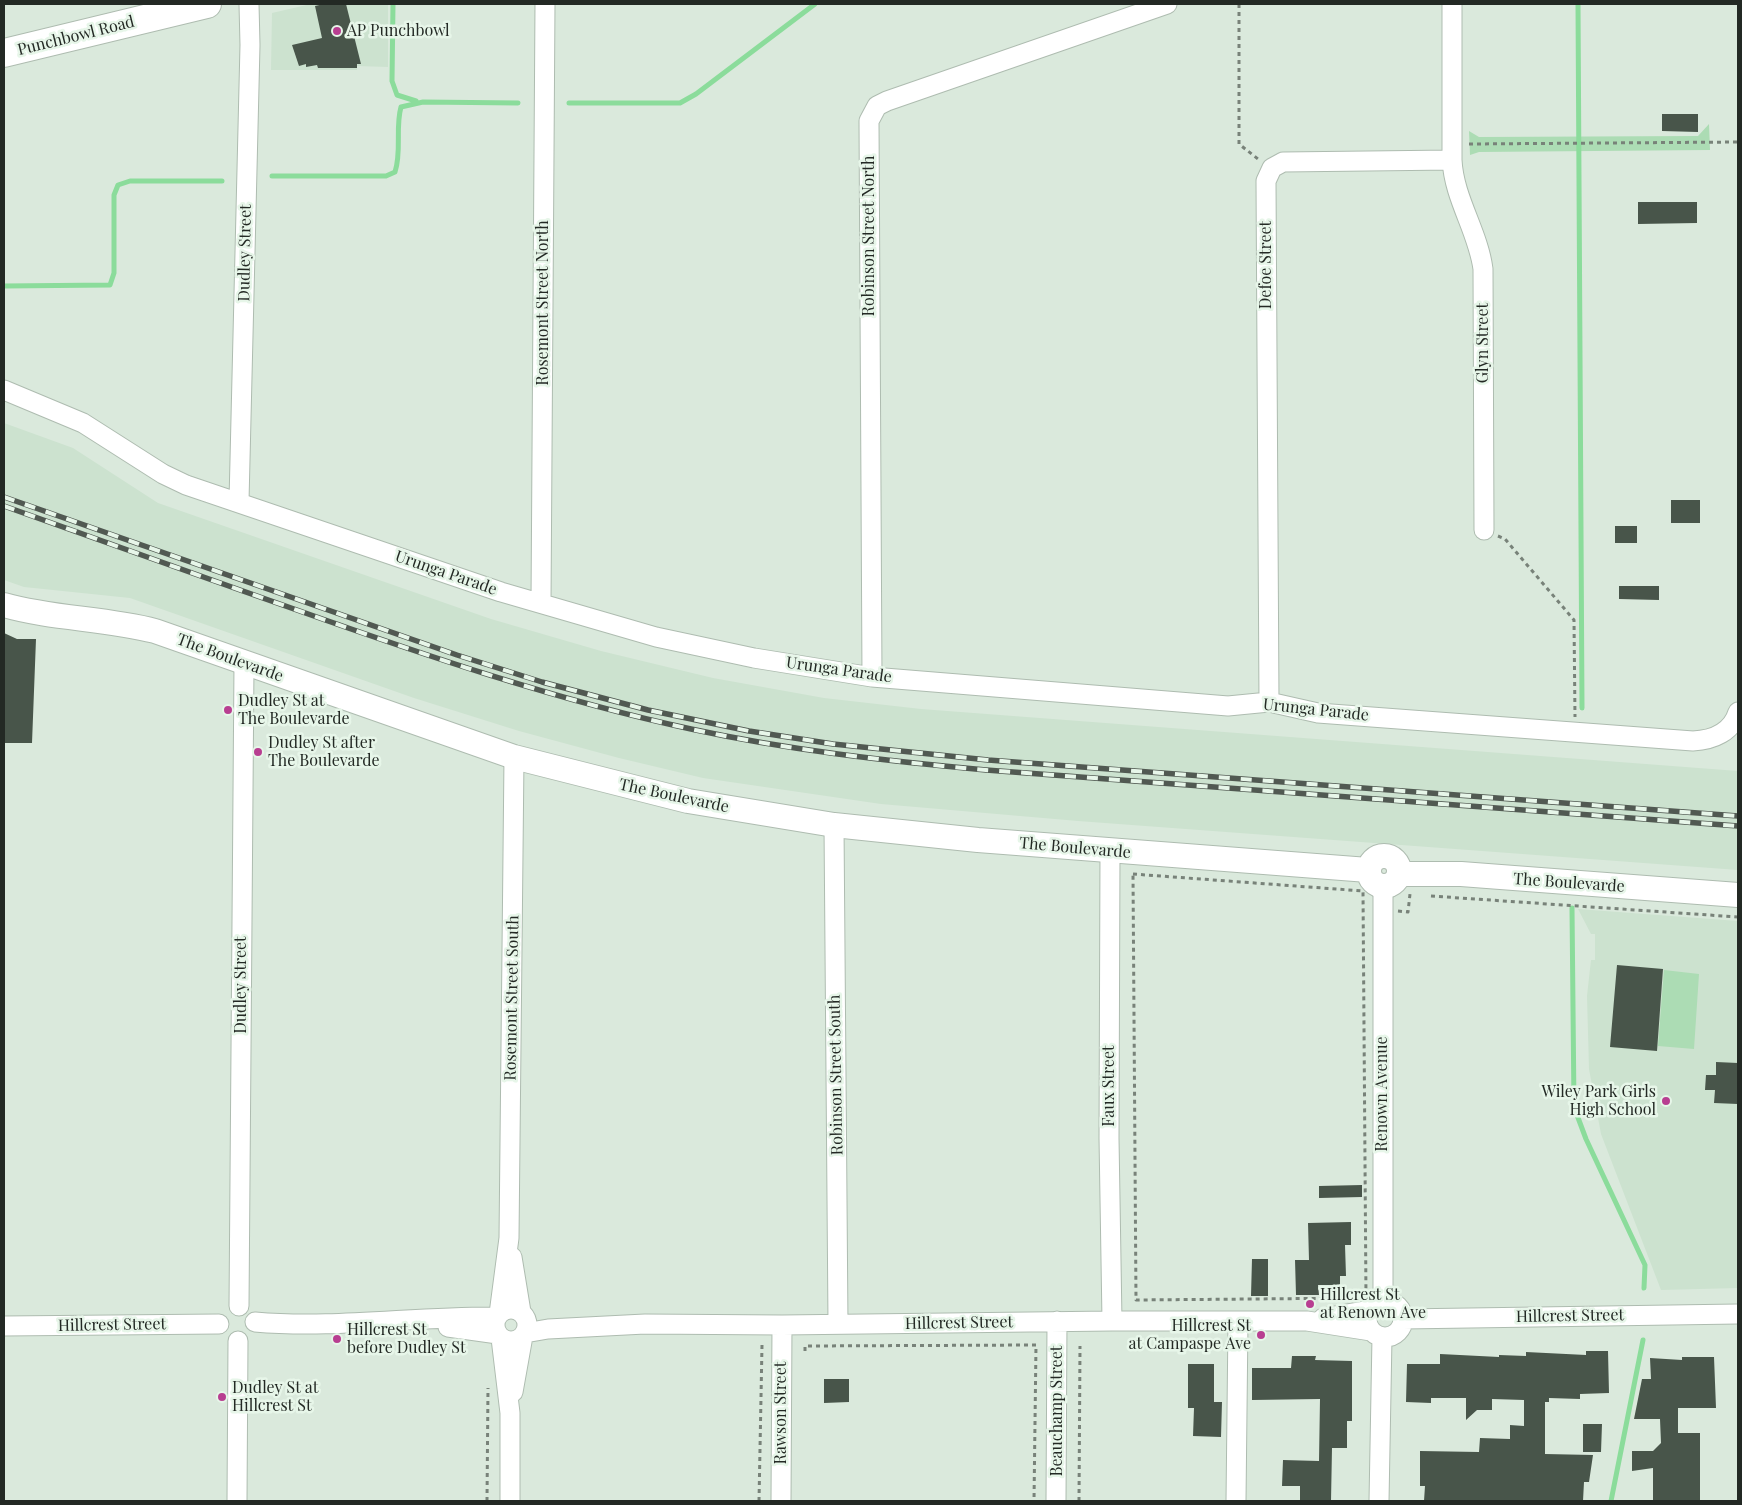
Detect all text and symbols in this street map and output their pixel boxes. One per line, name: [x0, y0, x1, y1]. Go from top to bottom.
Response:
street label: Punchbowl Road: [15, 12, 137, 60]
place label: AP Punchbowl: [347, 21, 450, 41]
marker: AP Punchbowl: [331, 25, 343, 37]
street label: Robinson Street North: [859, 156, 879, 316]
street label: Dudley Street: [235, 204, 255, 302]
street label: Rosemont Street North: [533, 220, 553, 386]
street label: Defoe Street: [1256, 221, 1276, 309]
street label: Glyn Street: [1473, 303, 1493, 383]
street label: Urunga Parade: [393, 547, 499, 599]
street label: The Boulevarde: [174, 630, 286, 686]
street label: Urunga Parade: [785, 653, 893, 687]
place label: Dudley St at The Boulevarde: [238, 691, 350, 729]
street label: Urunga Parade: [1262, 695, 1370, 725]
marker: Dudley St at The Boulevarde: [222, 704, 234, 716]
place label: Dudley St after The Boulevarde: [268, 733, 380, 771]
marker: Dudley St after The Boulevarde: [252, 746, 264, 758]
street label: The Boulevarde: [617, 775, 731, 817]
street label: The Boulevarde: [1019, 834, 1131, 862]
street label: The Boulevarde: [1513, 870, 1625, 896]
street label: Rosemont Street South: [501, 915, 523, 1081]
street label: Dudley Street: [231, 936, 251, 1034]
street label: Robinson Street South: [825, 995, 847, 1155]
street label: Renown Avenue: [1372, 1036, 1392, 1152]
street label: Faux Street: [1099, 1045, 1119, 1127]
place label: Wiley Park Girls High School: [1542, 1082, 1656, 1120]
marker: Wiley Park Girls High School: [1660, 1095, 1672, 1107]
place label: Hillcrest St at Renown Ave: [1320, 1285, 1426, 1323]
marker: Hillcrest St at Renown Ave: [1304, 1298, 1316, 1310]
street label: Hillcrest Street: [1516, 1305, 1624, 1327]
street label: Hillcrest Street: [905, 1312, 1013, 1334]
street label: Hillcrest Street: [58, 1314, 166, 1336]
place label: Hillcrest St at Campaspe Ave: [1129, 1316, 1251, 1354]
place label: Hillcrest St before Dudley St: [347, 1320, 466, 1358]
marker: Hillcrest St at Campaspe Ave: [1255, 1329, 1267, 1341]
marker: Hillcrest St before Dudley St: [331, 1333, 343, 1345]
street label: Beauchamp Street: [1047, 1346, 1067, 1476]
street label: Rawson Street: [771, 1362, 791, 1464]
place label: Dudley St at Hillcrest St: [232, 1378, 318, 1416]
marker: Dudley St at Hillcrest St: [216, 1391, 228, 1403]

